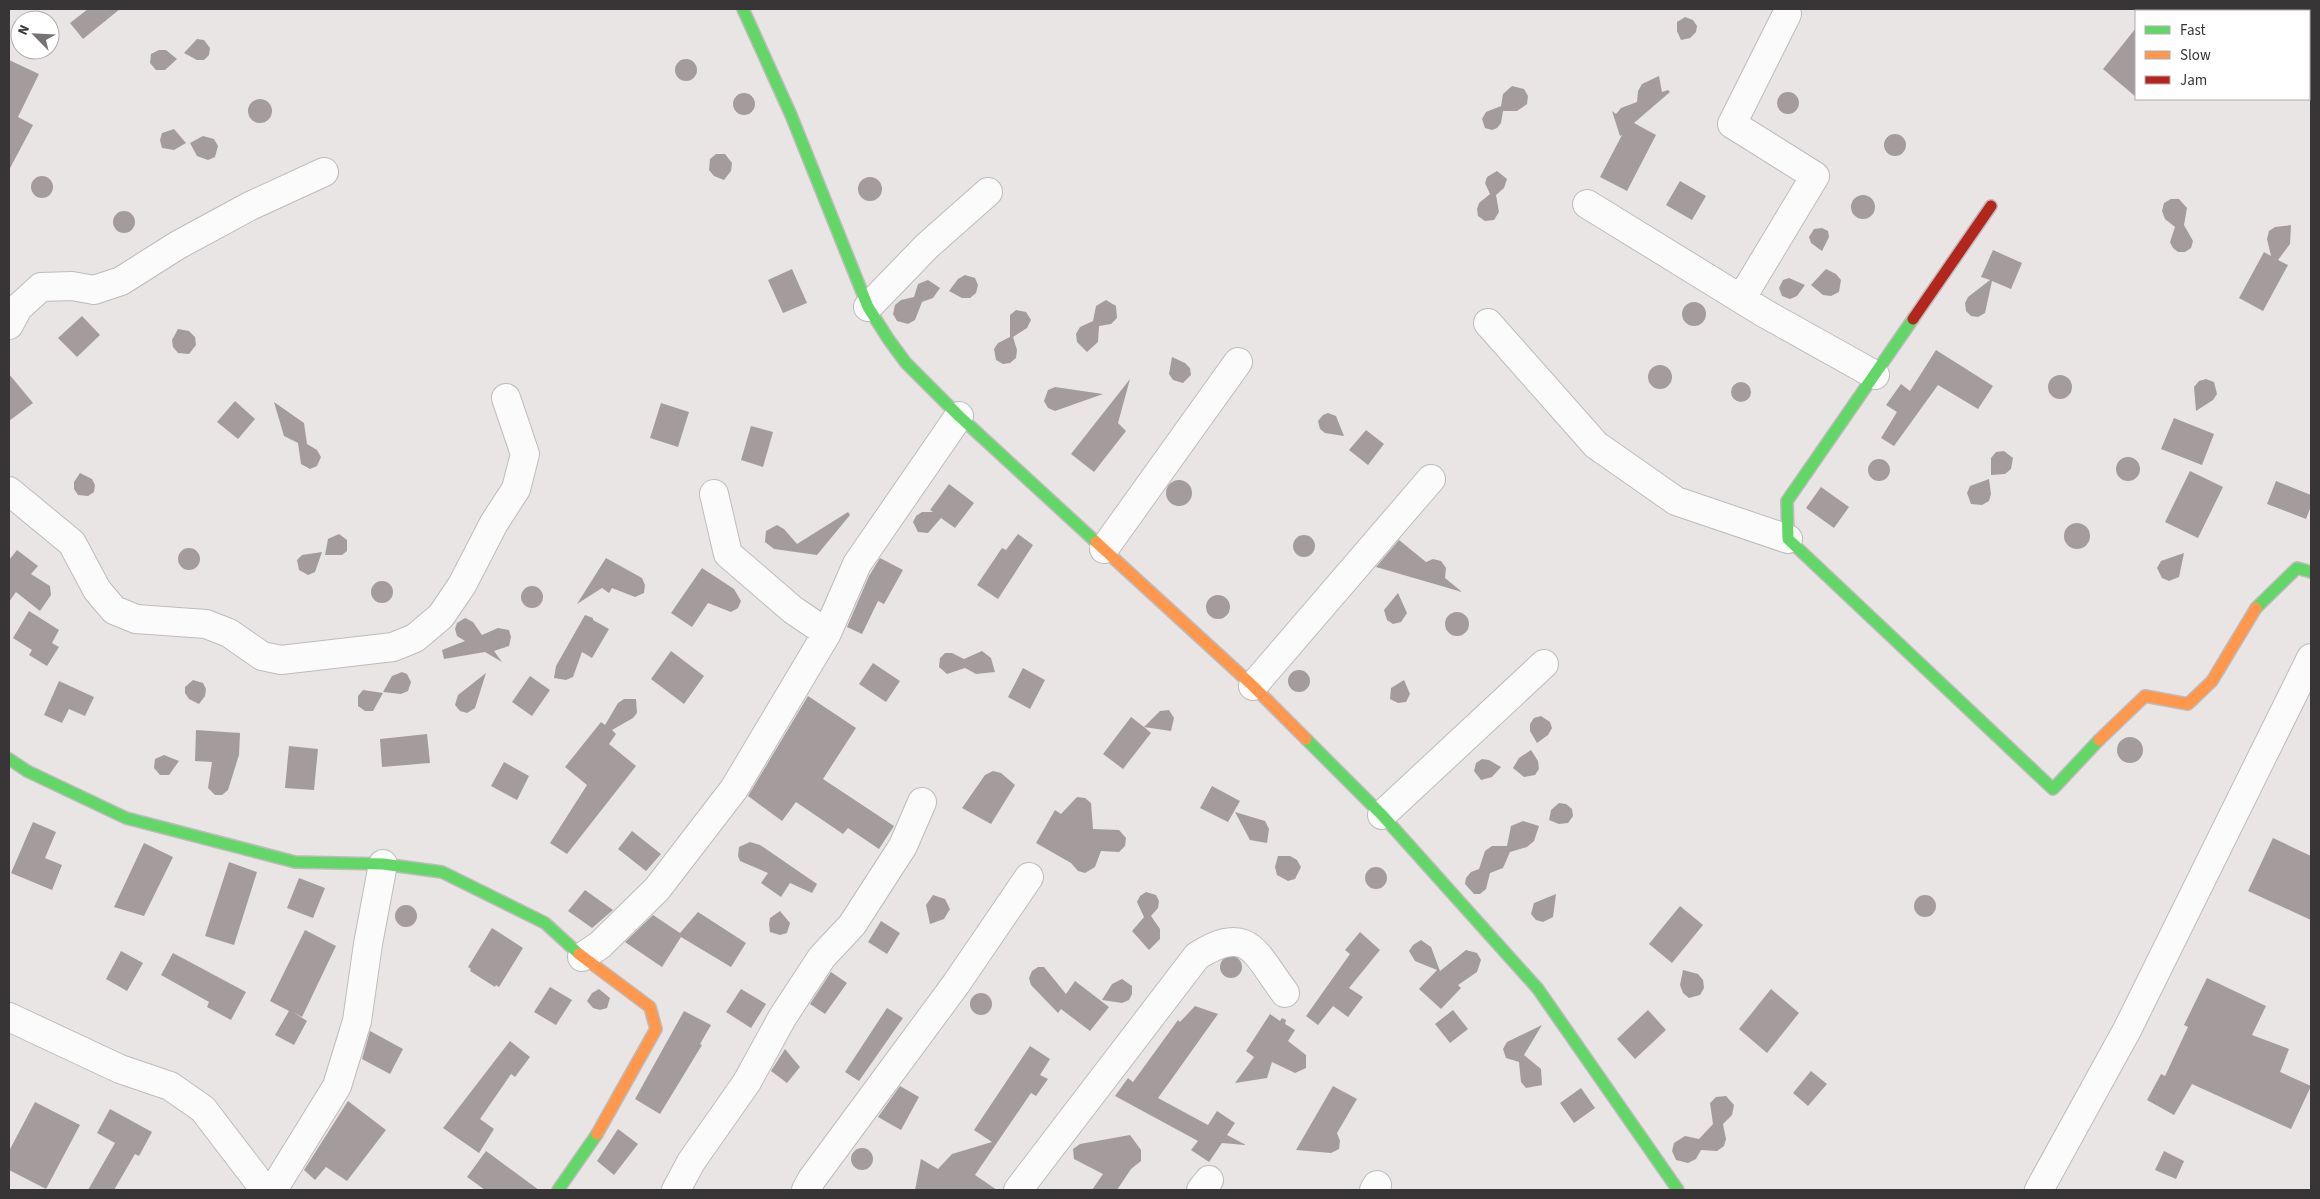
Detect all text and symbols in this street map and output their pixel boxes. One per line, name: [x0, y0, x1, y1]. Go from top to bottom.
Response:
north arrow: [10, 10, 60, 60]
legend: [2135, 10, 2310, 100]
text: Fast: [2180, 20, 2206, 41]
text: N: [13, 22, 35, 38]
text: Slow: [2180, 45, 2211, 66]
text: Jam: [2180, 70, 2207, 91]

